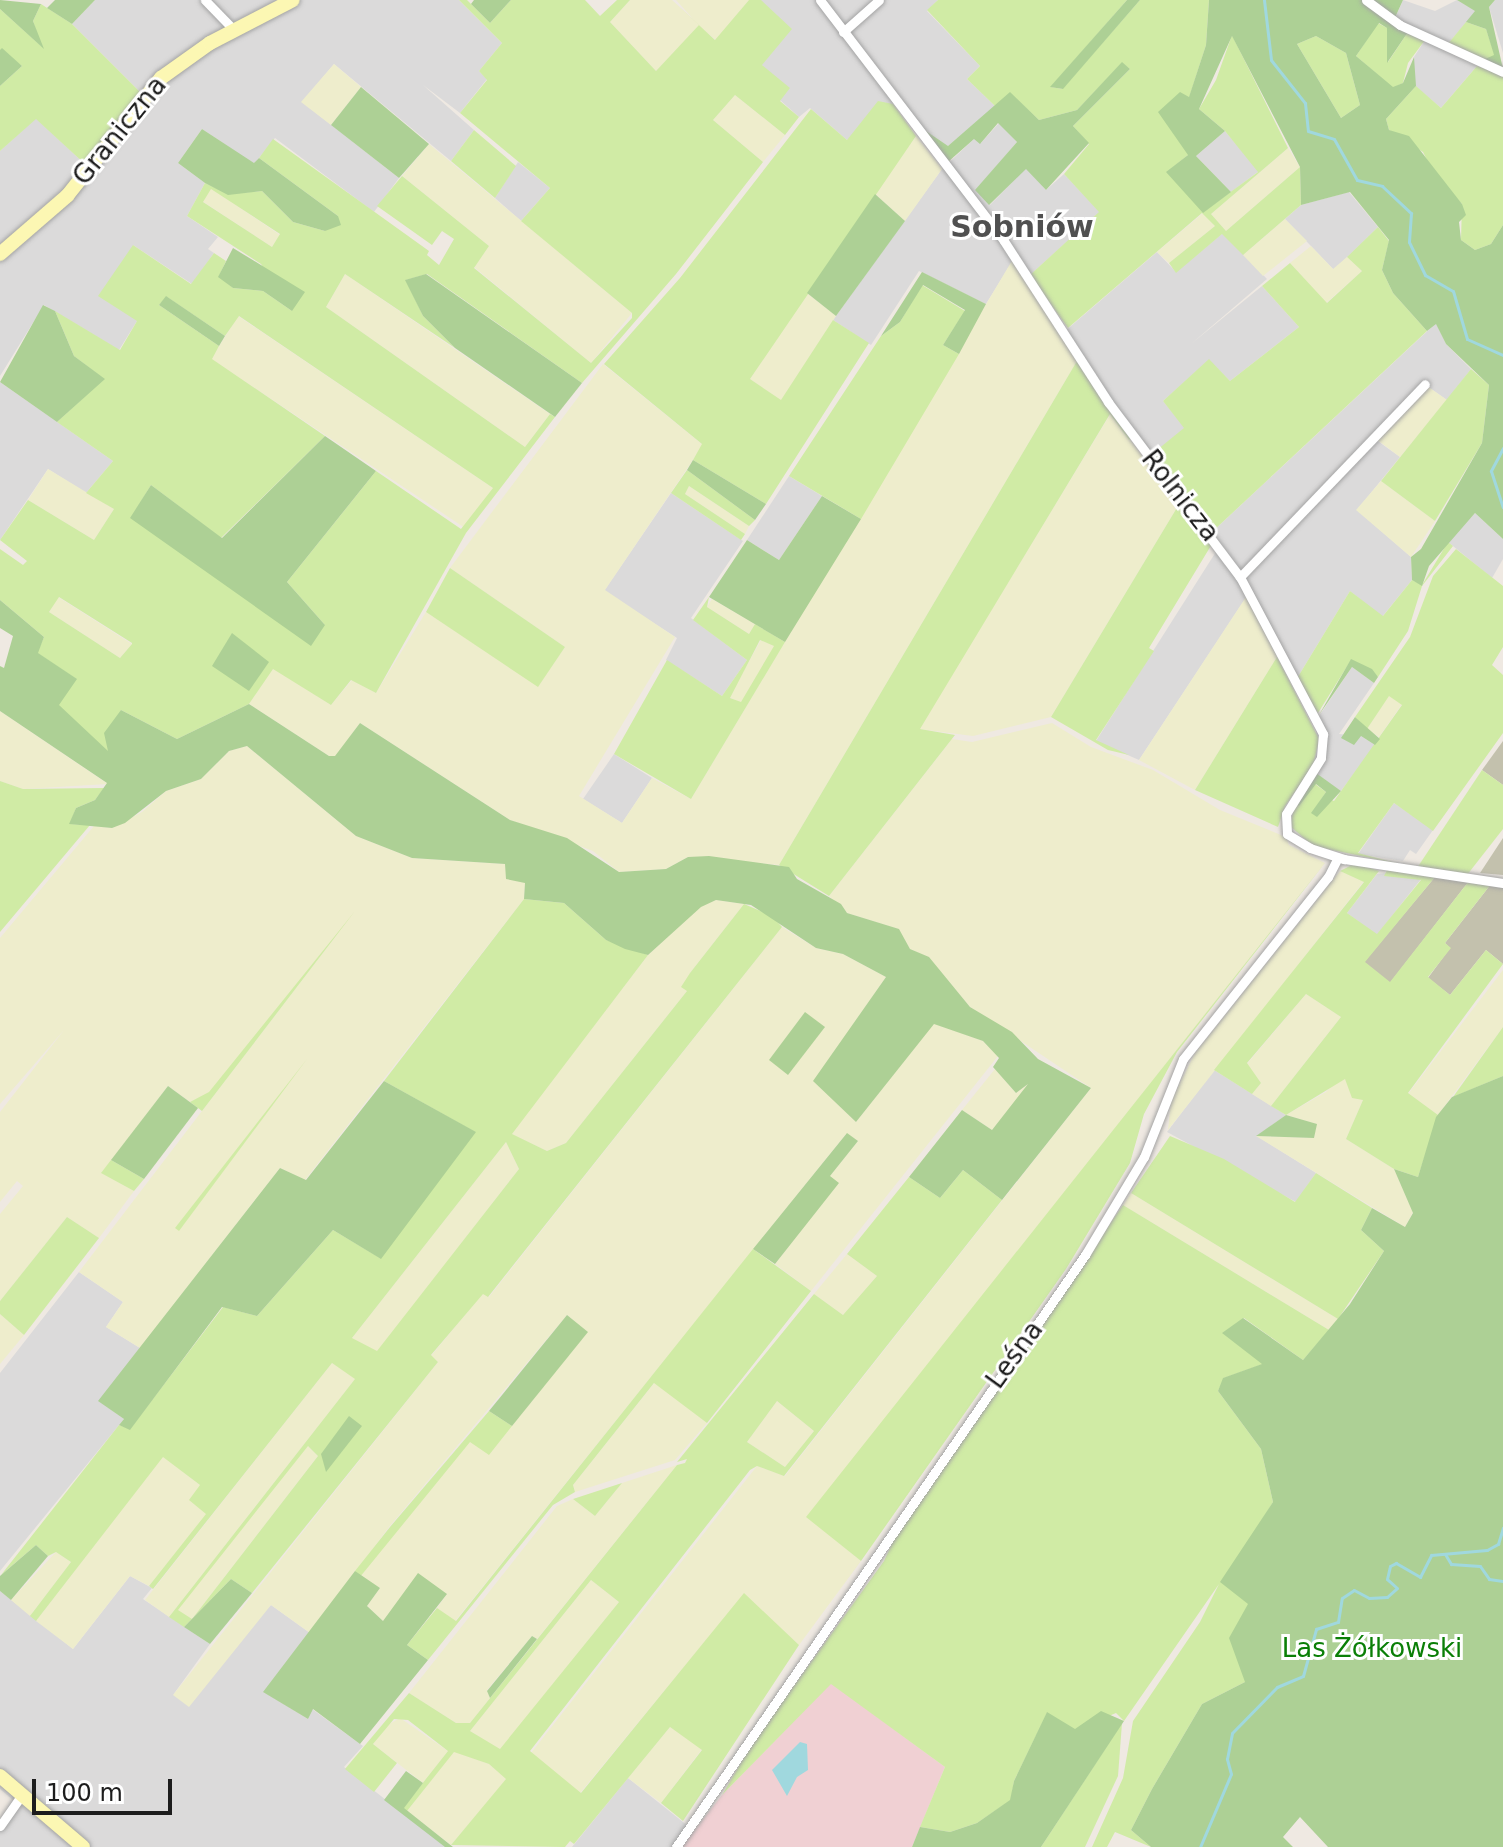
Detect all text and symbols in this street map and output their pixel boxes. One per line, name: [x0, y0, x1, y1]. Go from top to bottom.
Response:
street label: Graniczna: [67, 70, 173, 192]
district label: Sobniów: [950, 209, 1094, 245]
street label: Rolnicza: [1135, 444, 1225, 548]
street label: Leśna: [980, 1315, 1050, 1395]
park label: Las Żółkowski: [1282, 1633, 1462, 1665]
scale bar: [36, 1763, 176, 1813]
text: 100 m: [46, 1779, 123, 1807]

